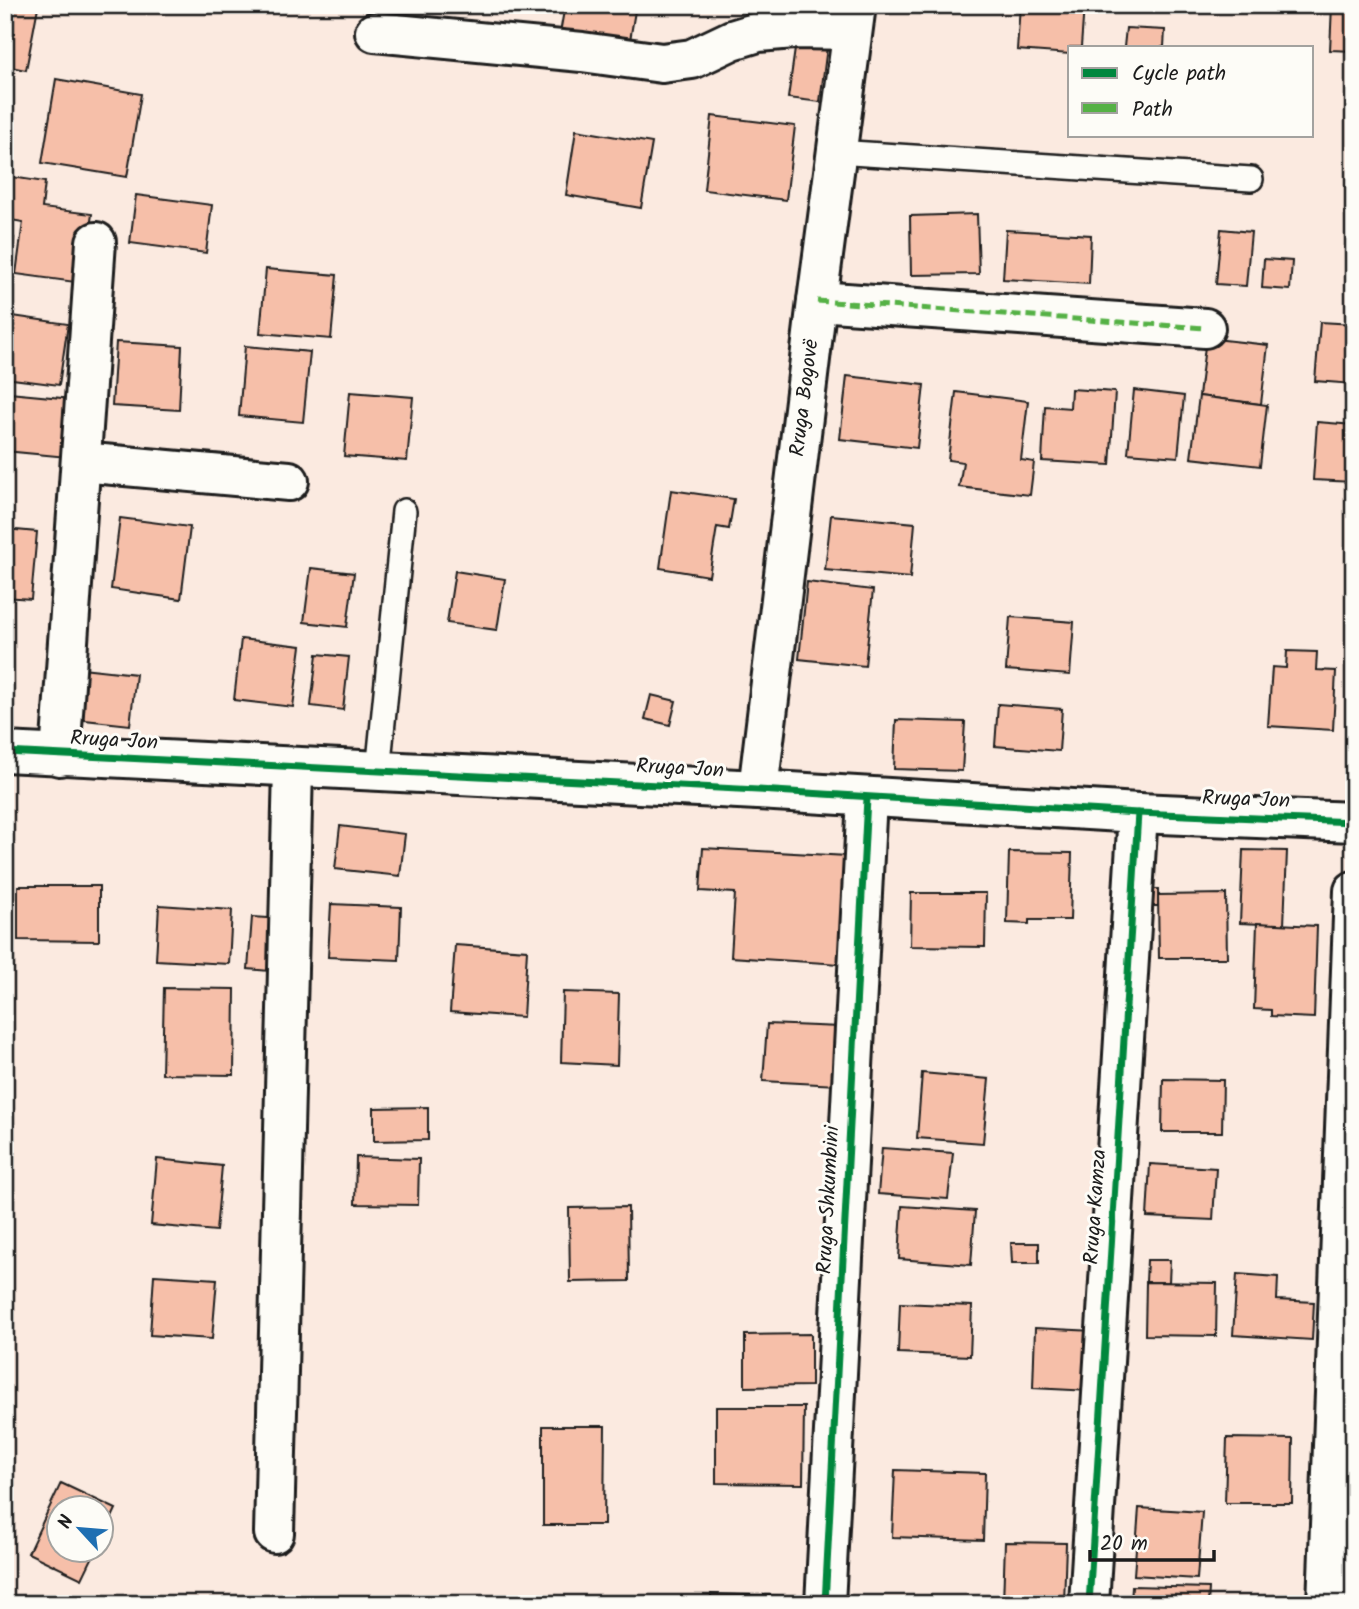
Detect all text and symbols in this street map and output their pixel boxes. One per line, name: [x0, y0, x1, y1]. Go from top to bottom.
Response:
legend: [1068, 46, 1314, 136]
text: Cycle path: [1132, 58, 1226, 91]
text: Path: [1132, 94, 1173, 127]
street label: Rruga Bogovë: [781, 337, 829, 459]
street label: Rruga Jon: [69, 722, 159, 760]
street label: Rruga Jon: [635, 750, 725, 788]
street label: Rruga Jon: [1201, 782, 1291, 818]
street label: Rruga Shkumbini: [809, 1124, 849, 1275]
street label: Rruga Kamza: [1076, 1148, 1116, 1266]
north arrow: [46, 1494, 116, 1564]
text: N: [50, 1510, 83, 1534]
scale bar: [1090, 1518, 1214, 1562]
text: 20 m: [1100, 1528, 1148, 1561]

